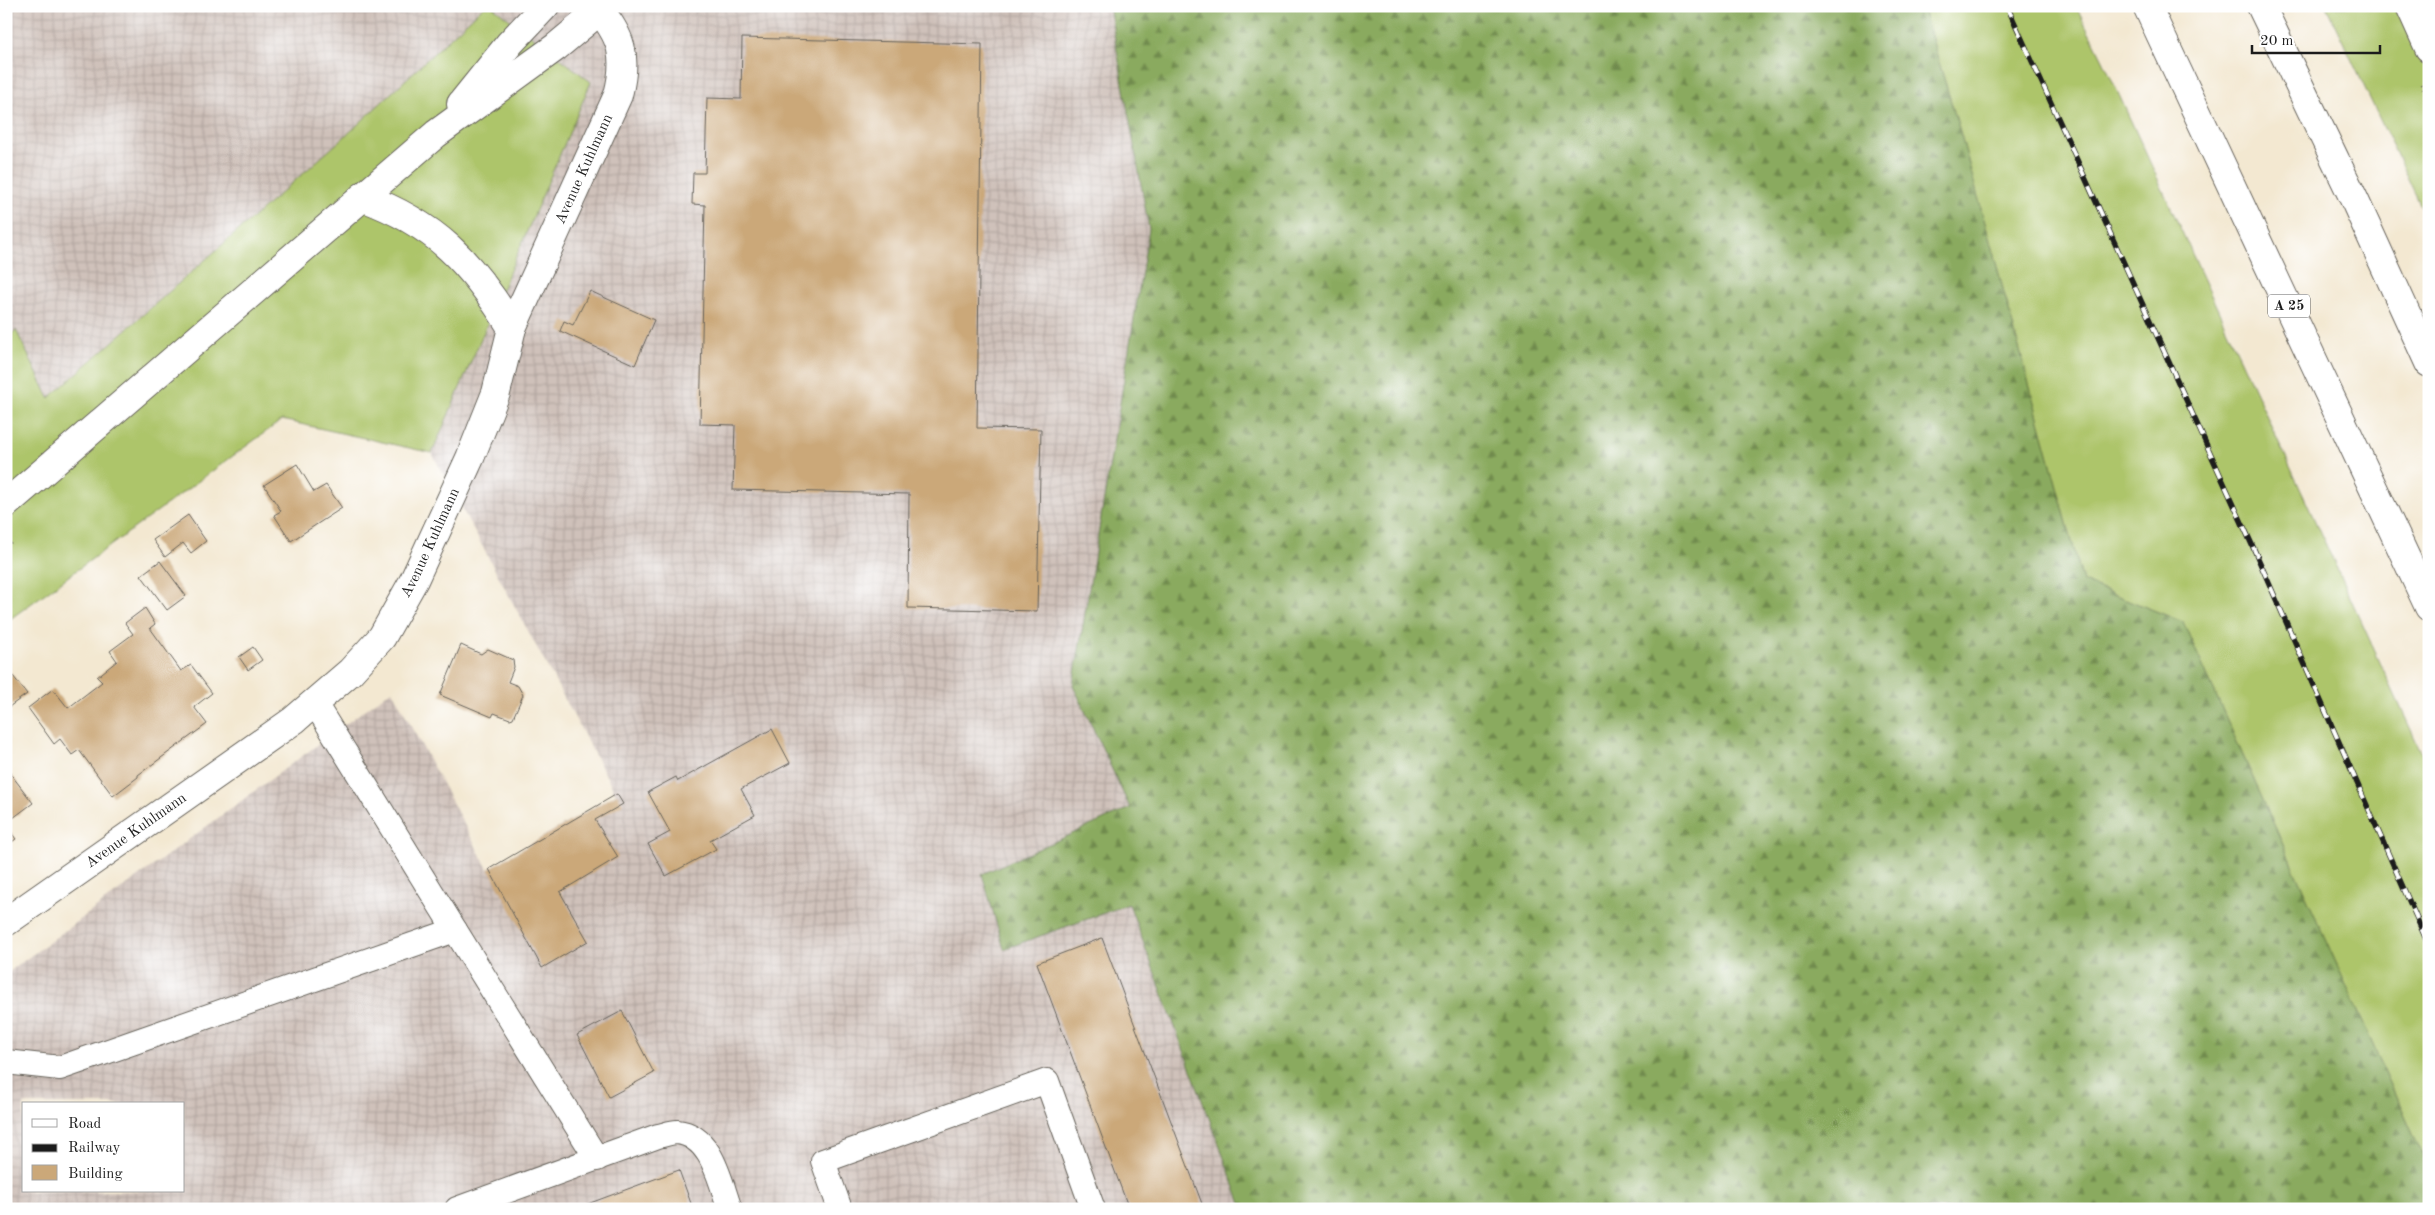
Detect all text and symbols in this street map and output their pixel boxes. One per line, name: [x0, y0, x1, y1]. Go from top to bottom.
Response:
scale bar: [2252, 22, 2380, 54]
text: 20 m: [2260, 34, 2294, 49]
street label: Avenue Kuhlmann: [553, 112, 616, 226]
road number: A 25: [2268, 294, 2310, 318]
street label: Avenue Kuhlmann: [398, 486, 463, 600]
street label: Avenue Kuhlmann: [83, 790, 189, 871]
legend: [22, 1102, 185, 1192]
text: Road: [68, 1117, 102, 1132]
text: Railway: [68, 1141, 121, 1156]
text: Building: [68, 1167, 123, 1182]

